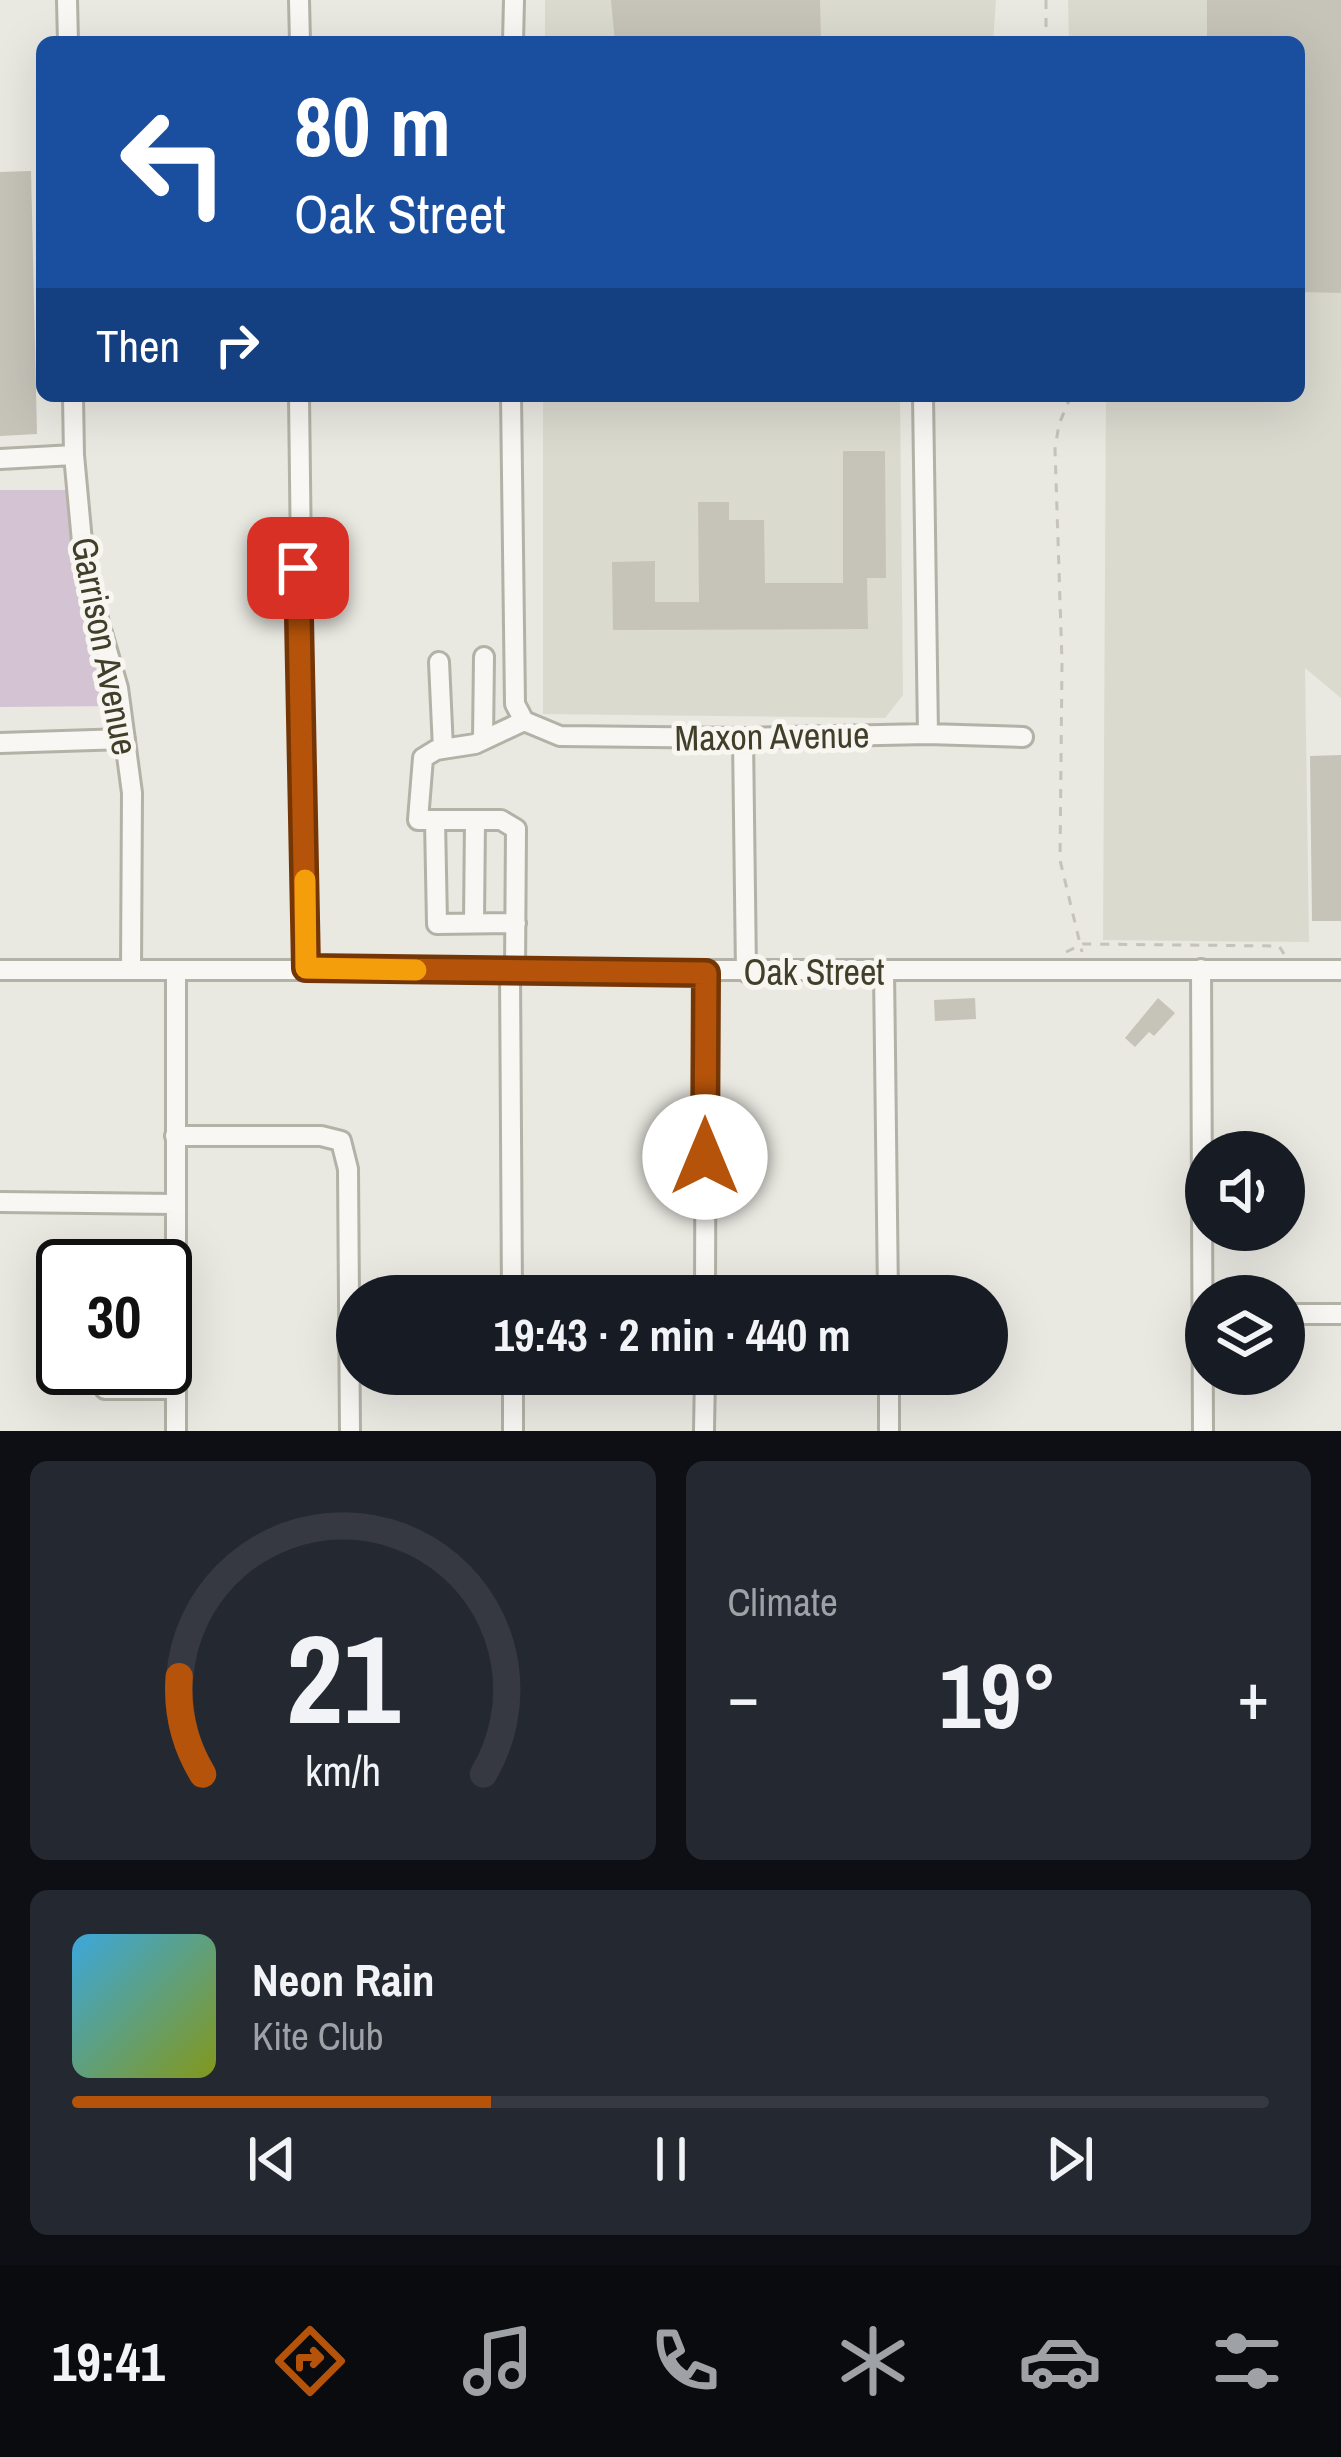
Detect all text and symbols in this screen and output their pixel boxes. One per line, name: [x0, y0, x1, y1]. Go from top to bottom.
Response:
text: 80 m: [294, 69, 451, 182]
icon: left: [96, 84, 252, 240]
text: Oak Street: [294, 177, 506, 250]
icon: right: [204, 312, 270, 378]
text: Then: [96, 315, 180, 376]
pin: [247, 517, 349, 619]
street label: Garrison Avenue: [60, 533, 150, 759]
icon: arrive: [265, 535, 331, 601]
street label: Maxon Avenue: [674, 710, 870, 762]
street label: Oak Street: [743, 948, 885, 996]
position arrow: [642, 1094, 768, 1220]
map controls: [1185, 1131, 1305, 1395]
button: sound: [1185, 1131, 1305, 1251]
speed limit sign: 30: [36, 1239, 192, 1395]
button: layers: [1185, 1275, 1305, 1395]
text: 19:43 · 2 min · 440 m: [494, 1304, 850, 1365]
text: Climate: [728, 1576, 838, 1628]
text: 21: [286, 1594, 400, 1762]
text: 19°: [939, 1635, 1057, 1756]
text: −: [728, 1651, 759, 1740]
text: +: [1237, 1651, 1269, 1740]
text: km/h: [305, 1741, 381, 1798]
text: Neon Rain: [252, 1949, 434, 2010]
text: Kite Club: [252, 2010, 384, 2062]
icon: previous: [239, 2126, 305, 2192]
icon: pause: [638, 2126, 704, 2192]
icon: next: [1037, 2126, 1103, 2192]
icon: directions: [268, 2319, 352, 2403]
icon: music: [456, 2319, 540, 2403]
icon: phone: [643, 2319, 727, 2403]
icon: climate: [831, 2319, 915, 2403]
icon: car: [1018, 2319, 1102, 2403]
icon: filters: [1205, 2319, 1289, 2403]
text: 19:41: [52, 2325, 165, 2398]

